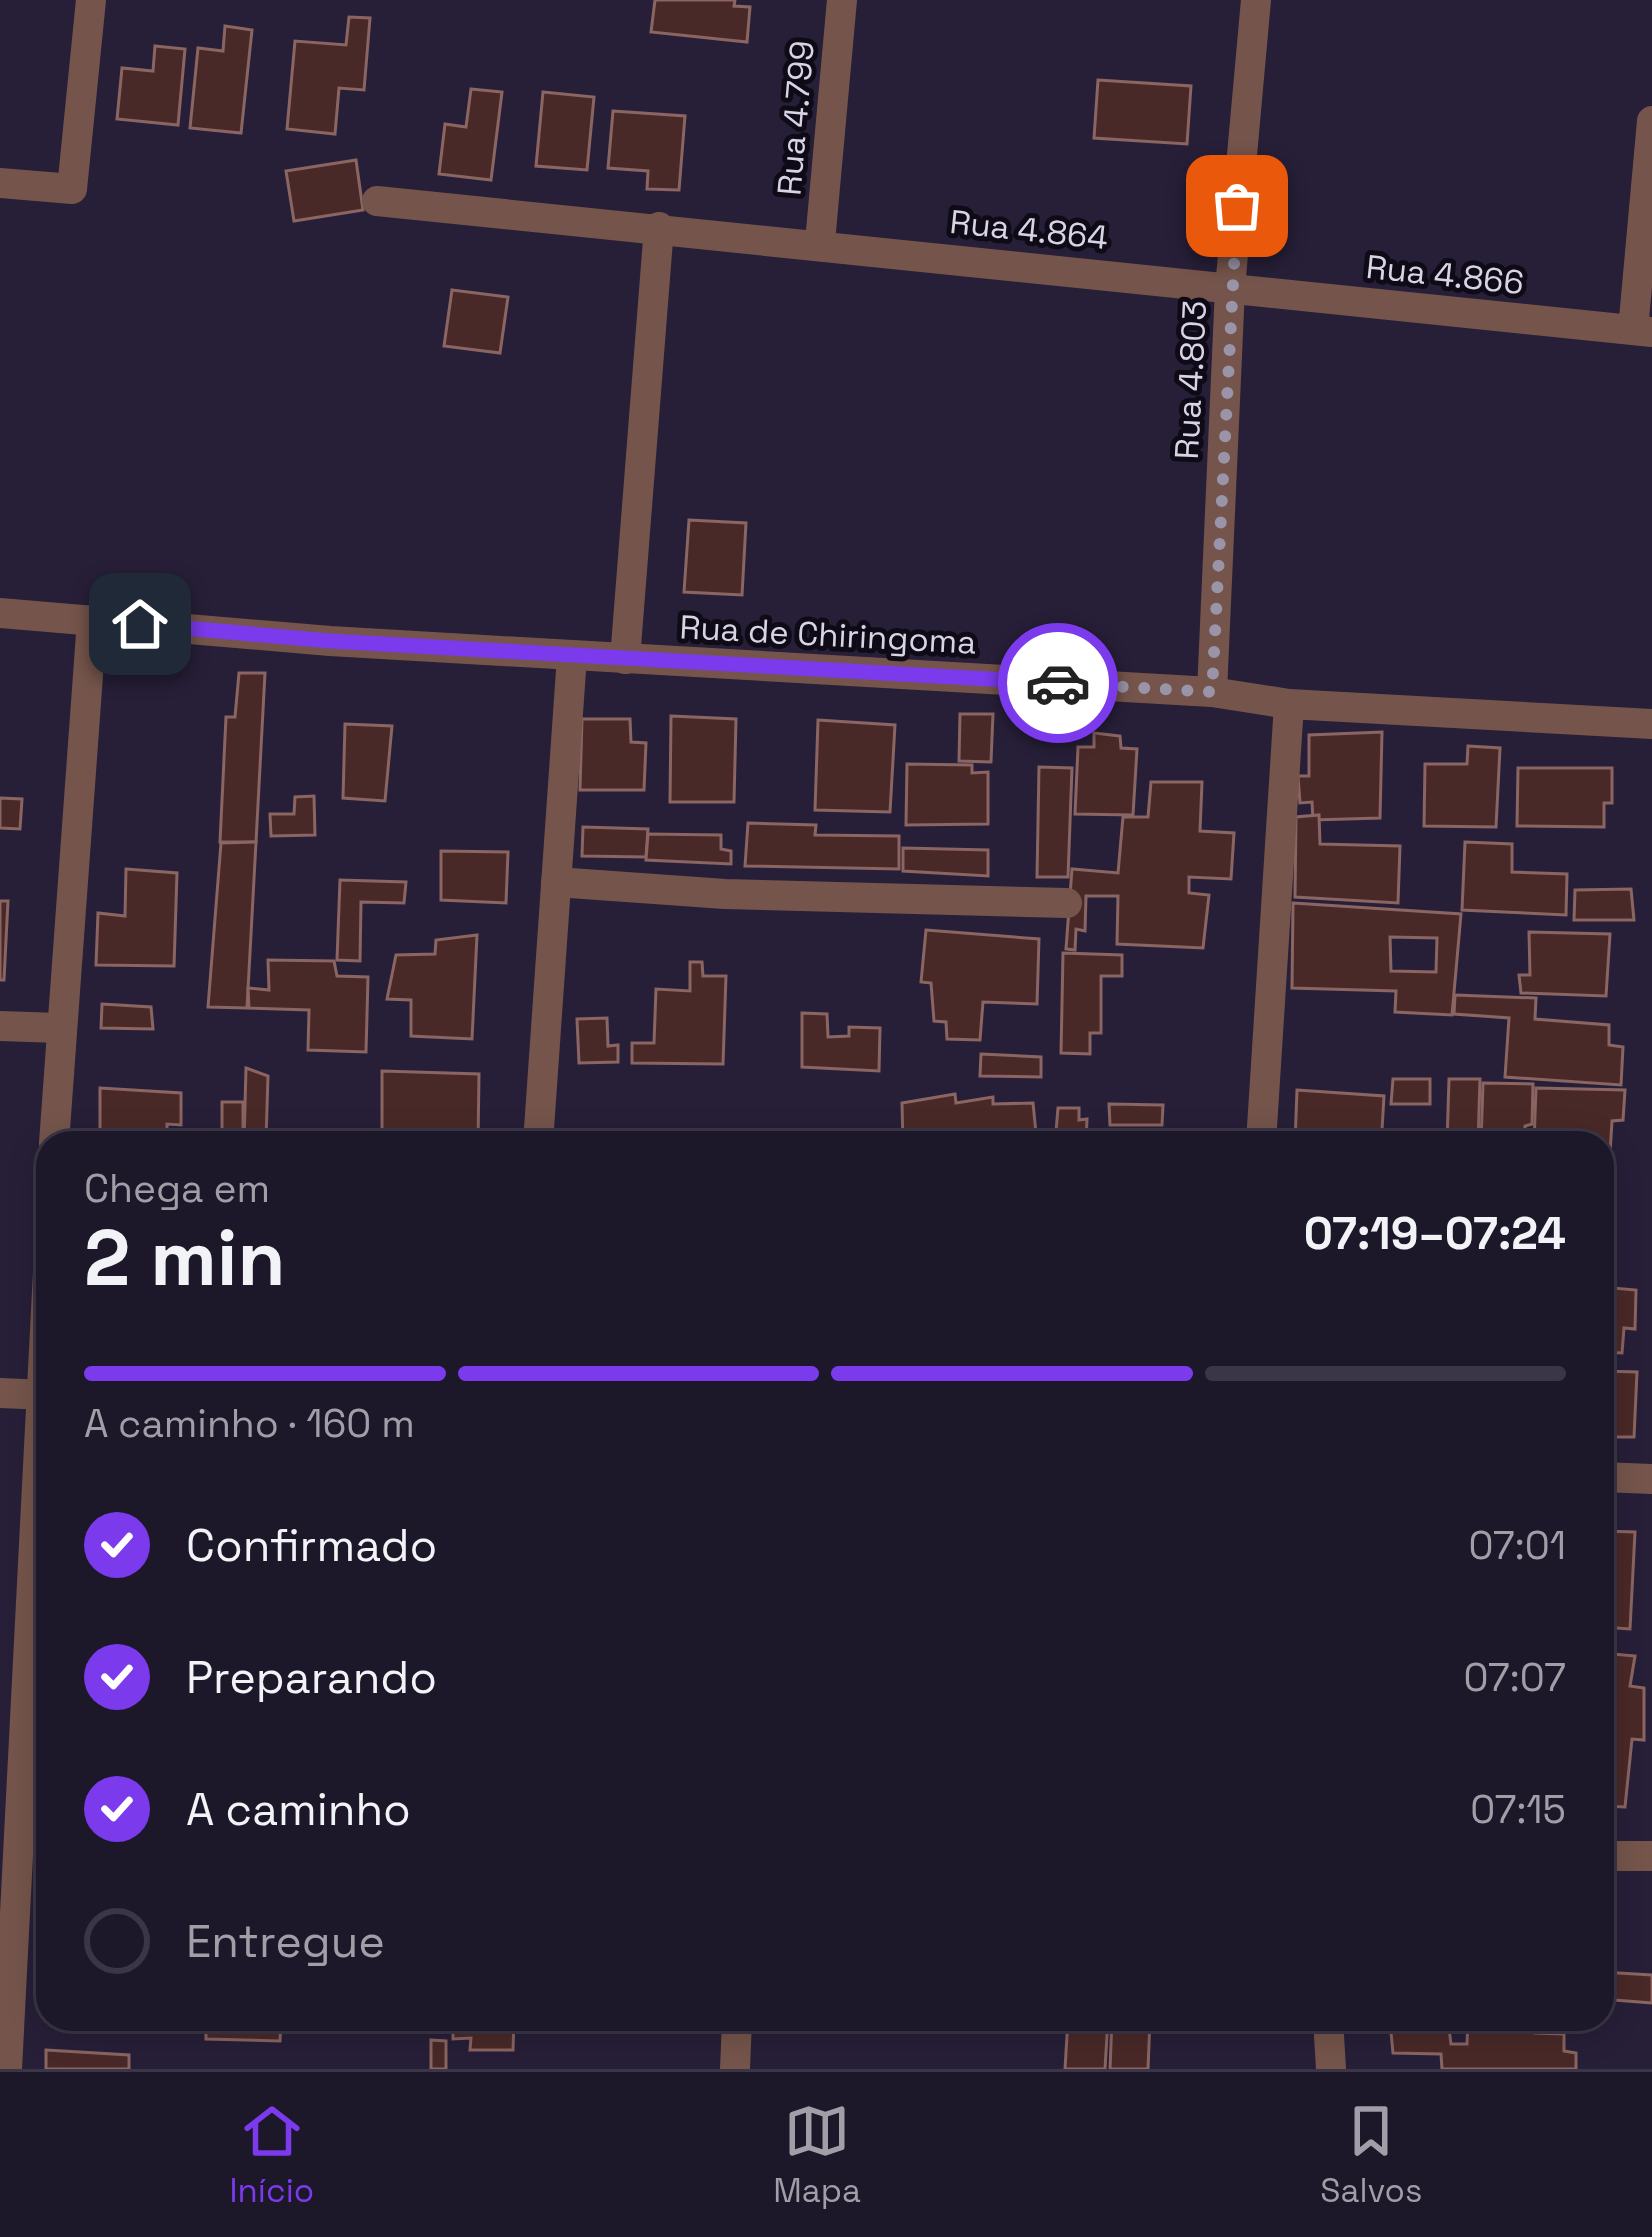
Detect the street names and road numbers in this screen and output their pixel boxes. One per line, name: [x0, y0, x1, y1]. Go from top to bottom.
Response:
street label: Rua 4.799: [768, 39, 824, 197]
street label: Rua 4.864: [948, 201, 1110, 259]
street label: Rua 4.866: [1364, 246, 1526, 304]
street label: Rua 4.803: [1166, 300, 1216, 461]
street label: Rua de Chiringoma: [679, 606, 977, 664]

